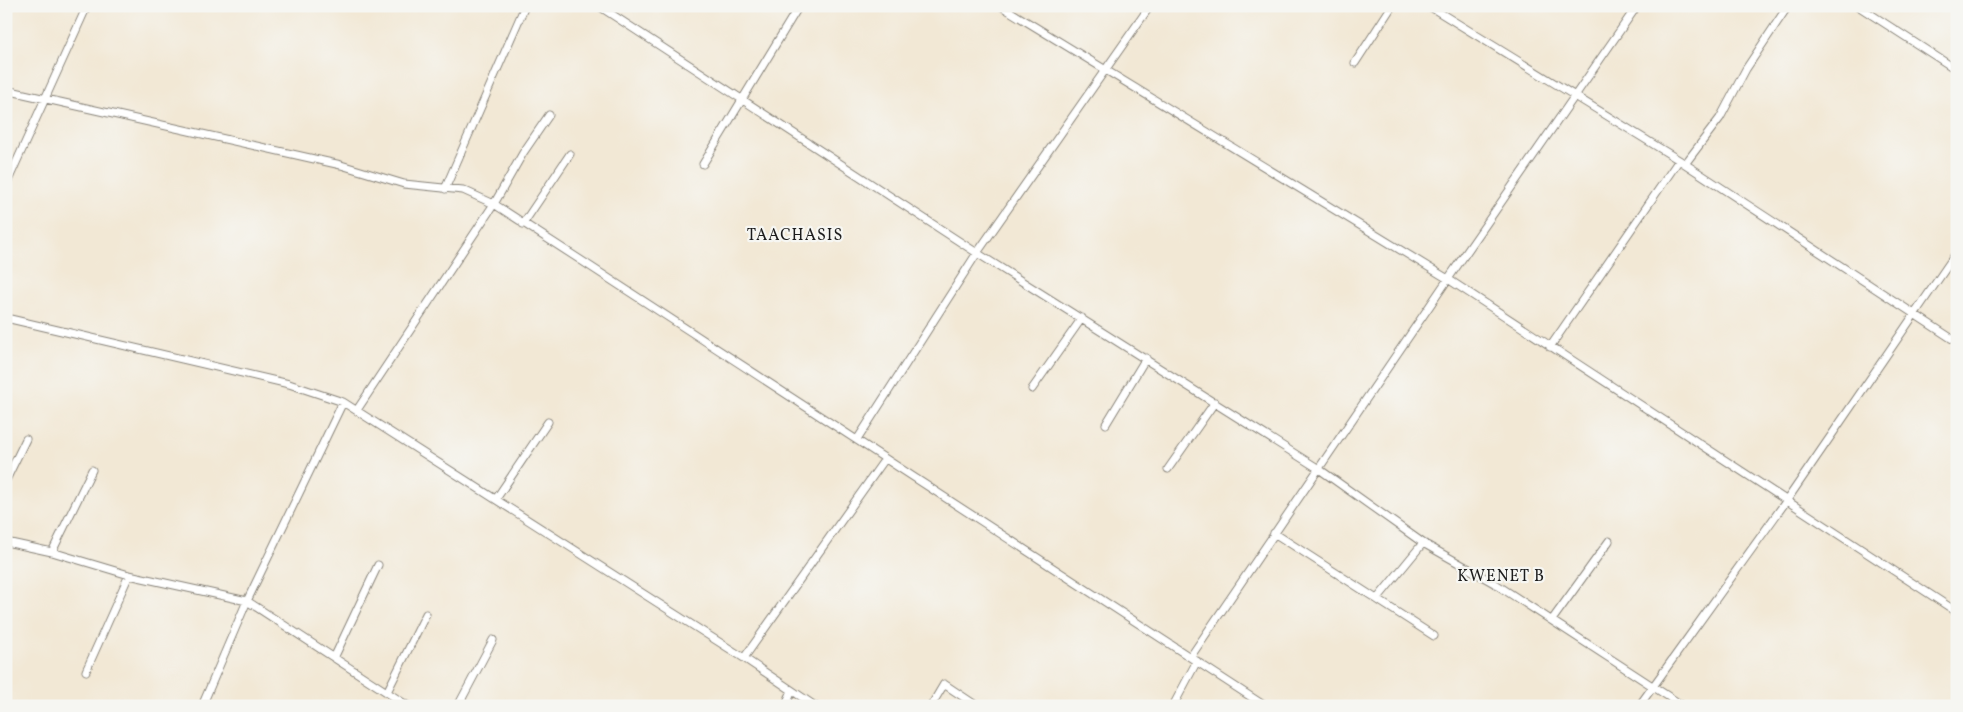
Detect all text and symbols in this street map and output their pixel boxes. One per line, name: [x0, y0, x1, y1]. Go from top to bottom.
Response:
district label: TAACHASIS: [747, 225, 843, 247]
district label: KWENET B: [1457, 566, 1545, 588]

